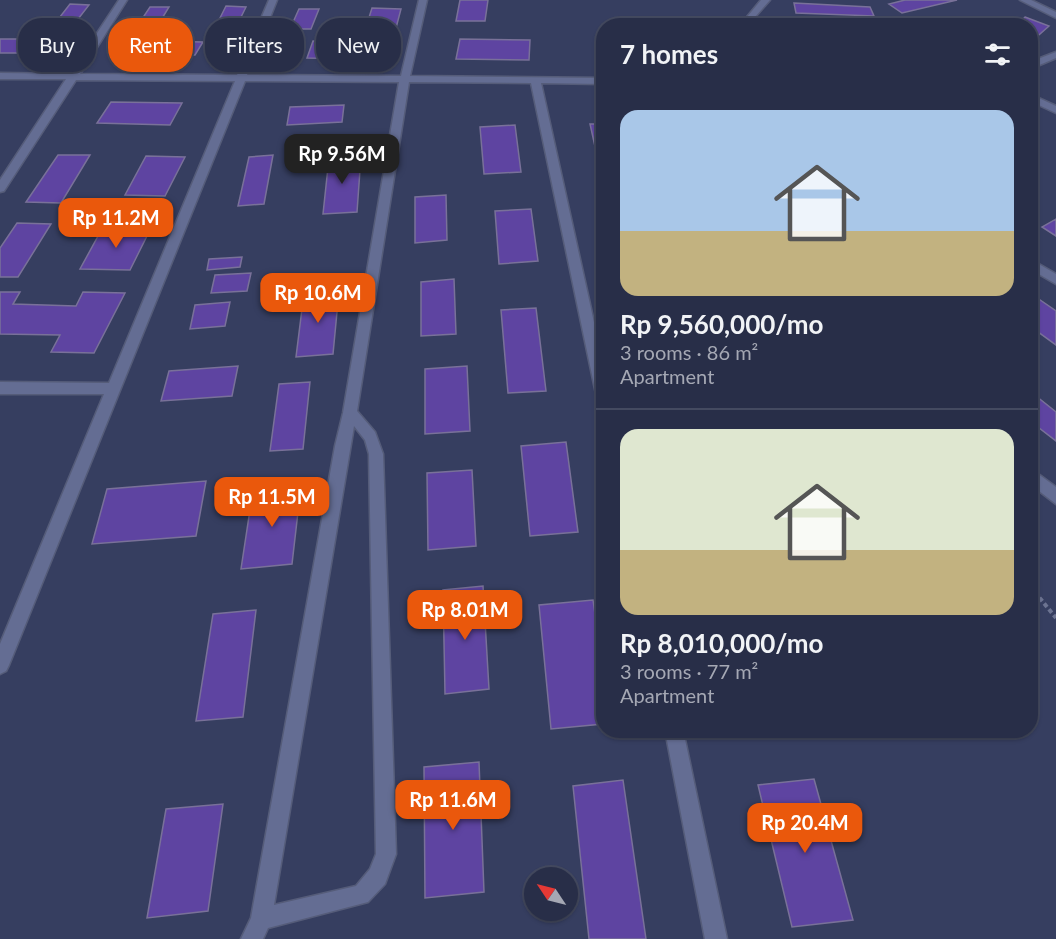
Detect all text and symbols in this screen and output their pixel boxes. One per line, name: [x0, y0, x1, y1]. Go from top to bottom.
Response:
chip: Buy: [18, 18, 96, 72]
chip: Rent: [108, 18, 193, 72]
chip: Filters: [205, 18, 304, 72]
chip: New: [316, 18, 401, 72]
text: 7 homes: [620, 38, 718, 70]
icon: filters: [981, 38, 1014, 71]
pin: Rp 9.56M: [280, 134, 404, 185]
text: Rp 9.56M: [298, 141, 386, 165]
icon: home: [763, 149, 871, 257]
pin: Rp 11.2M: [54, 198, 178, 249]
text: Rp 11.2M: [72, 205, 160, 229]
pin: Rp 10.6M: [256, 273, 380, 324]
text: Rp 10.6M: [274, 280, 362, 304]
text: Rp 9,560,000/mo: [620, 308, 823, 340]
text: 3 rooms · 86 m²: [620, 340, 758, 364]
text: Apartment: [620, 364, 714, 388]
icon: home: [763, 468, 871, 576]
pin: Rp 11.5M: [210, 477, 334, 528]
text: Rp 11.5M: [228, 484, 316, 508]
pin: Rp 8.01M: [403, 590, 527, 641]
text: Rp 8.01M: [421, 597, 509, 621]
text: Rp 8,010,000/mo: [620, 627, 823, 659]
text: 3 rooms · 77 m²: [620, 659, 758, 683]
text: Apartment: [620, 683, 714, 707]
pin: Rp 11.6M: [391, 780, 515, 831]
text: Rp 11.6M: [409, 787, 497, 811]
pin: Rp 20.4M: [743, 803, 867, 854]
text: Rp 20.4M: [761, 810, 849, 834]
north arrow: [524, 867, 578, 921]
map controls: [524, 867, 578, 921]

